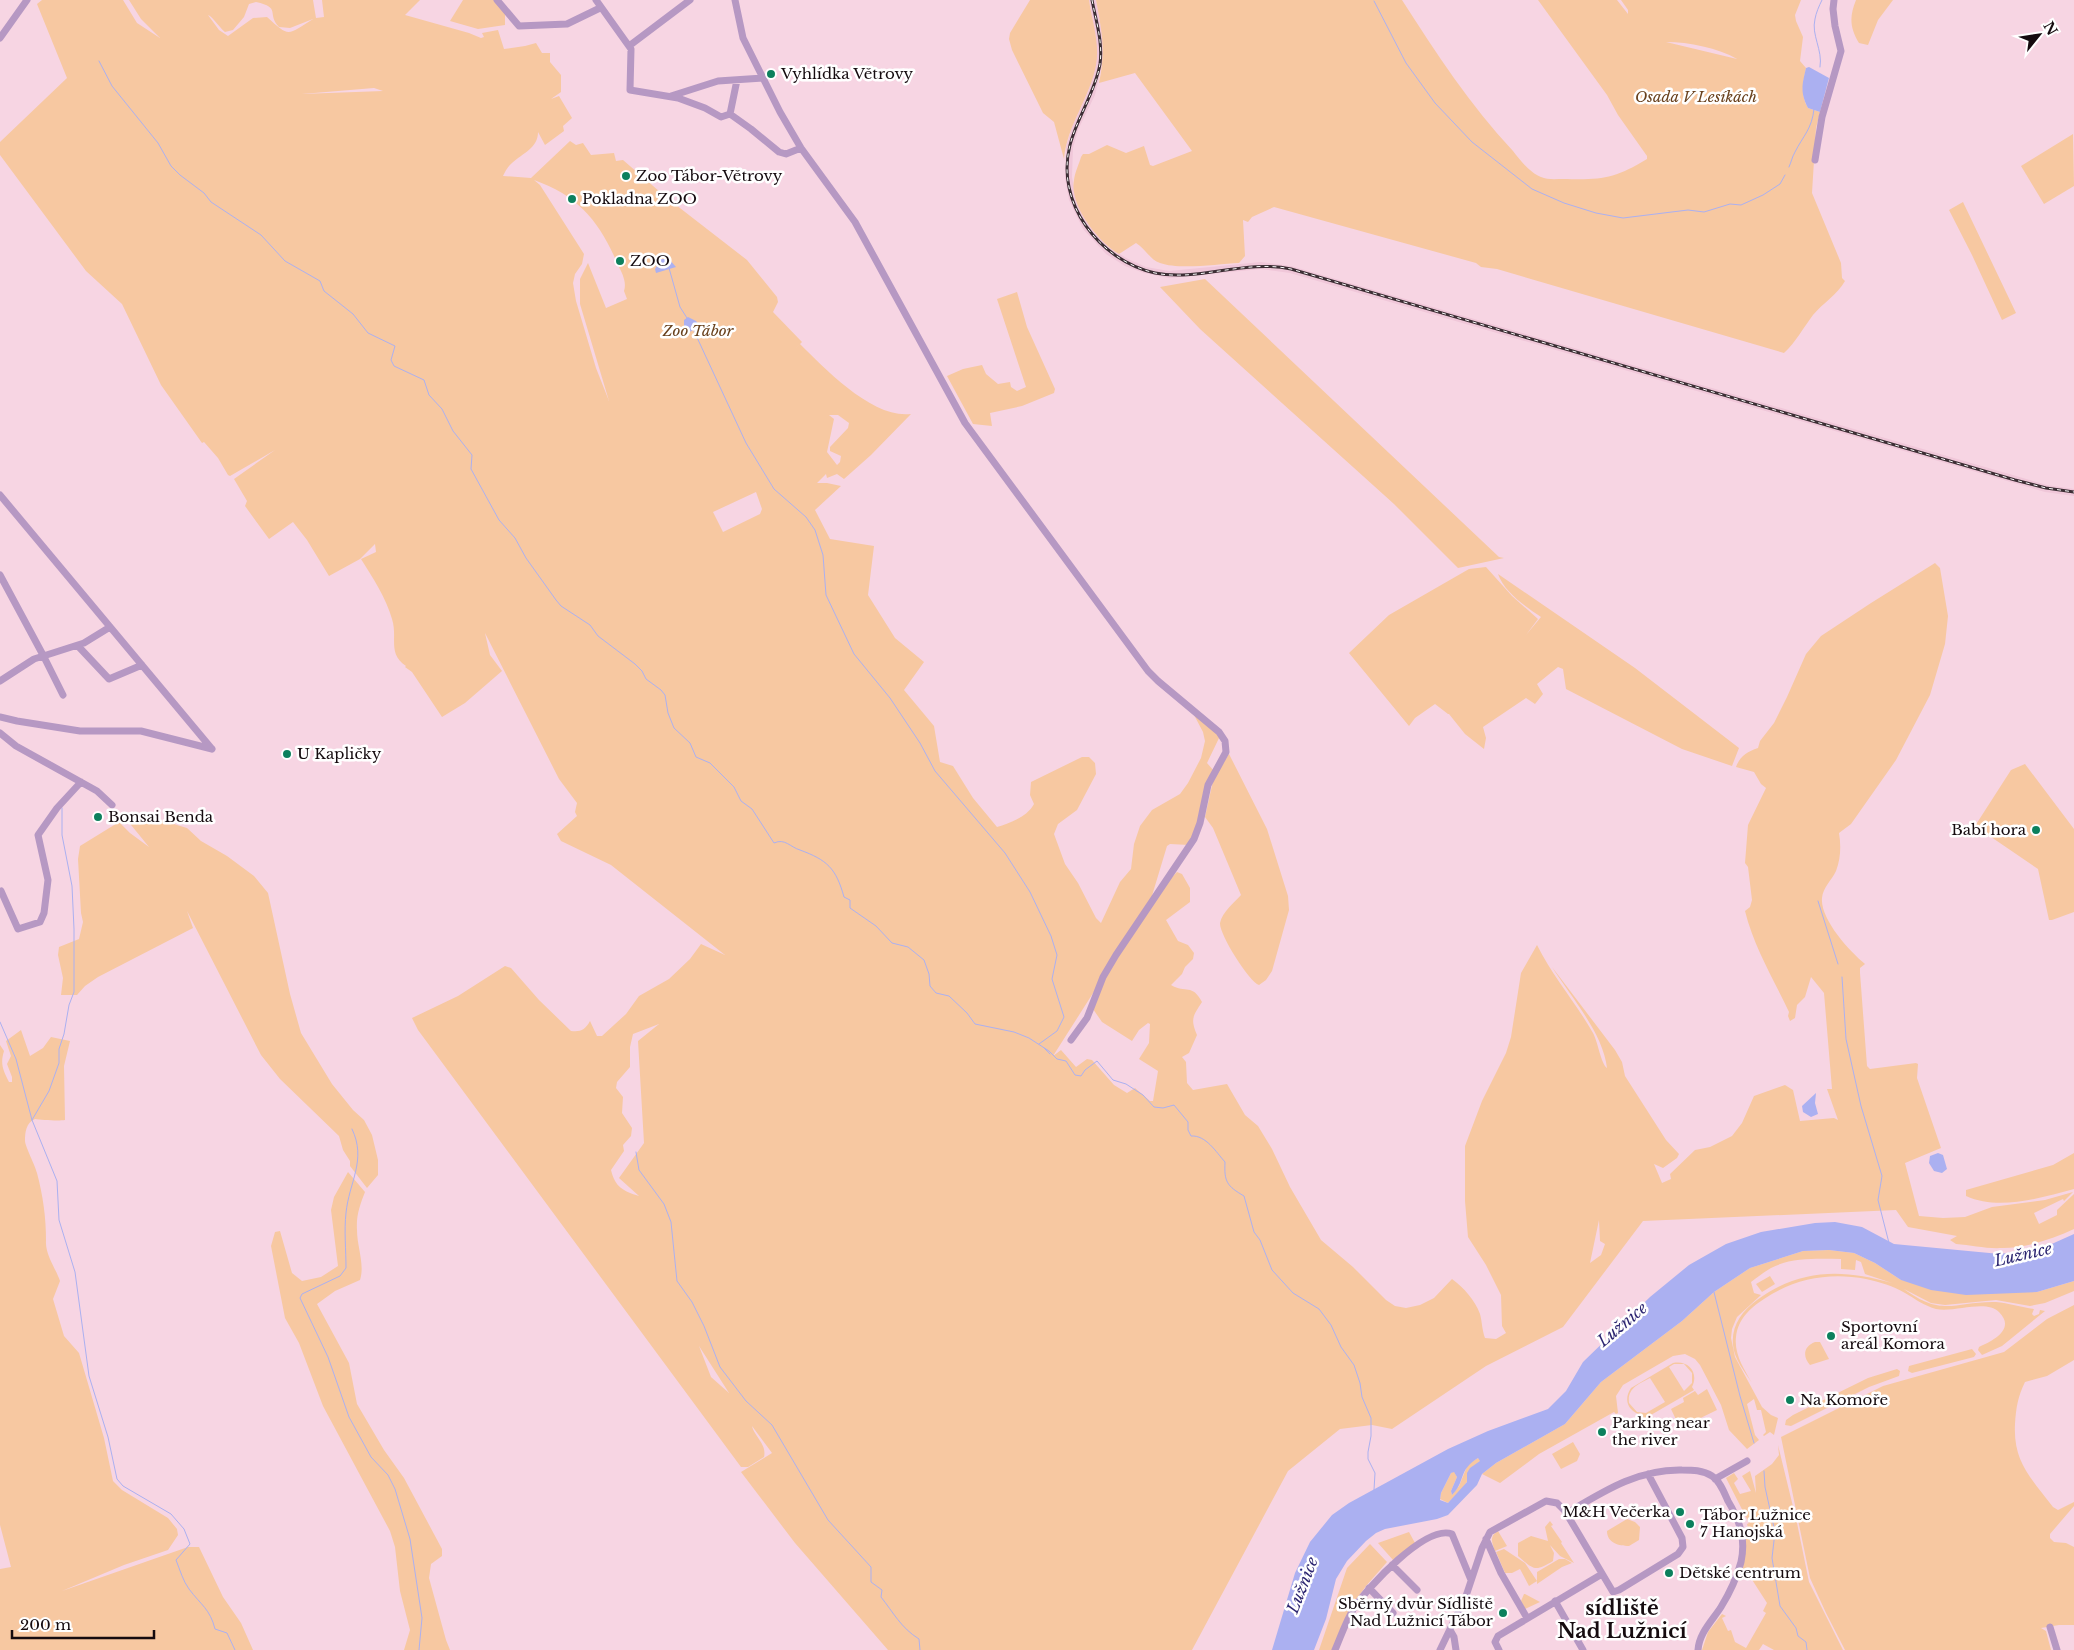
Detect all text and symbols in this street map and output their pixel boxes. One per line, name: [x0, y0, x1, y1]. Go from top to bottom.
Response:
north arrow: [2014, 10, 2064, 60]
text: N: [2039, 18, 2061, 39]
place label: Vyhlídka Větrovy: [780, 64, 914, 83]
marker: Vyhlídka Větrovy: [765, 68, 777, 80]
park label: Osada V Lesíkách: [1635, 87, 1757, 106]
place label: Zoo Tábor-Větrovy: [636, 166, 783, 185]
marker: Zoo Tábor-Větrovy: [620, 170, 632, 182]
place label: Pokladna ZOO: [582, 189, 697, 208]
marker: Pokladna ZOO: [566, 193, 578, 205]
place label: ZOO: [630, 251, 670, 270]
marker: ZOO: [614, 255, 626, 267]
park label: Zoo Tábor: [662, 321, 735, 340]
place label: U Kapličky: [297, 744, 382, 763]
marker: U Kapličky: [281, 748, 293, 760]
place label: Bonsai Benda: [108, 807, 214, 826]
marker: Bonsai Benda: [92, 811, 104, 823]
place label: Babí hora: [1951, 820, 2027, 839]
marker: Babí hora: [2030, 824, 2042, 836]
water label: Lužnice: [1991, 1237, 2055, 1271]
water label: Lužnice: [1592, 1297, 1651, 1351]
place label: Sportovní areál Komora: [1841, 1317, 1946, 1353]
marker: Sportovní areál Komora: [1825, 1330, 1837, 1342]
place label: Na Komoře: [1800, 1390, 1888, 1409]
marker: Na Komoře: [1784, 1394, 1796, 1406]
place label: Parking near the river: [1612, 1413, 1711, 1449]
marker: Parking near the river: [1596, 1426, 1608, 1438]
place label: M&H Večerka: [1562, 1502, 1671, 1521]
place label: Tábor Lužnice 7 Hanojská: [1700, 1505, 1811, 1541]
marker: M&H Večerka: [1674, 1506, 1686, 1518]
marker: Tábor Lužnice 7 Hanojská: [1684, 1518, 1696, 1530]
water label: Lužnice: [1282, 1553, 1322, 1617]
place label: Dětské centrum: [1679, 1563, 1801, 1582]
marker: Dětské centrum: [1663, 1567, 1675, 1579]
place label: Sběrný dvůr Sídliště Nad Lužnicí Tábor: [1338, 1594, 1494, 1630]
district label: sídliště Nad Lužnicí: [1557, 1596, 1688, 1643]
marker: Sběrný dvůr Sídliště Nad Lužnicí Tábor: [1497, 1607, 1509, 1619]
scale bar: [12, 1608, 155, 1640]
text: 200 m: [20, 1615, 71, 1634]

